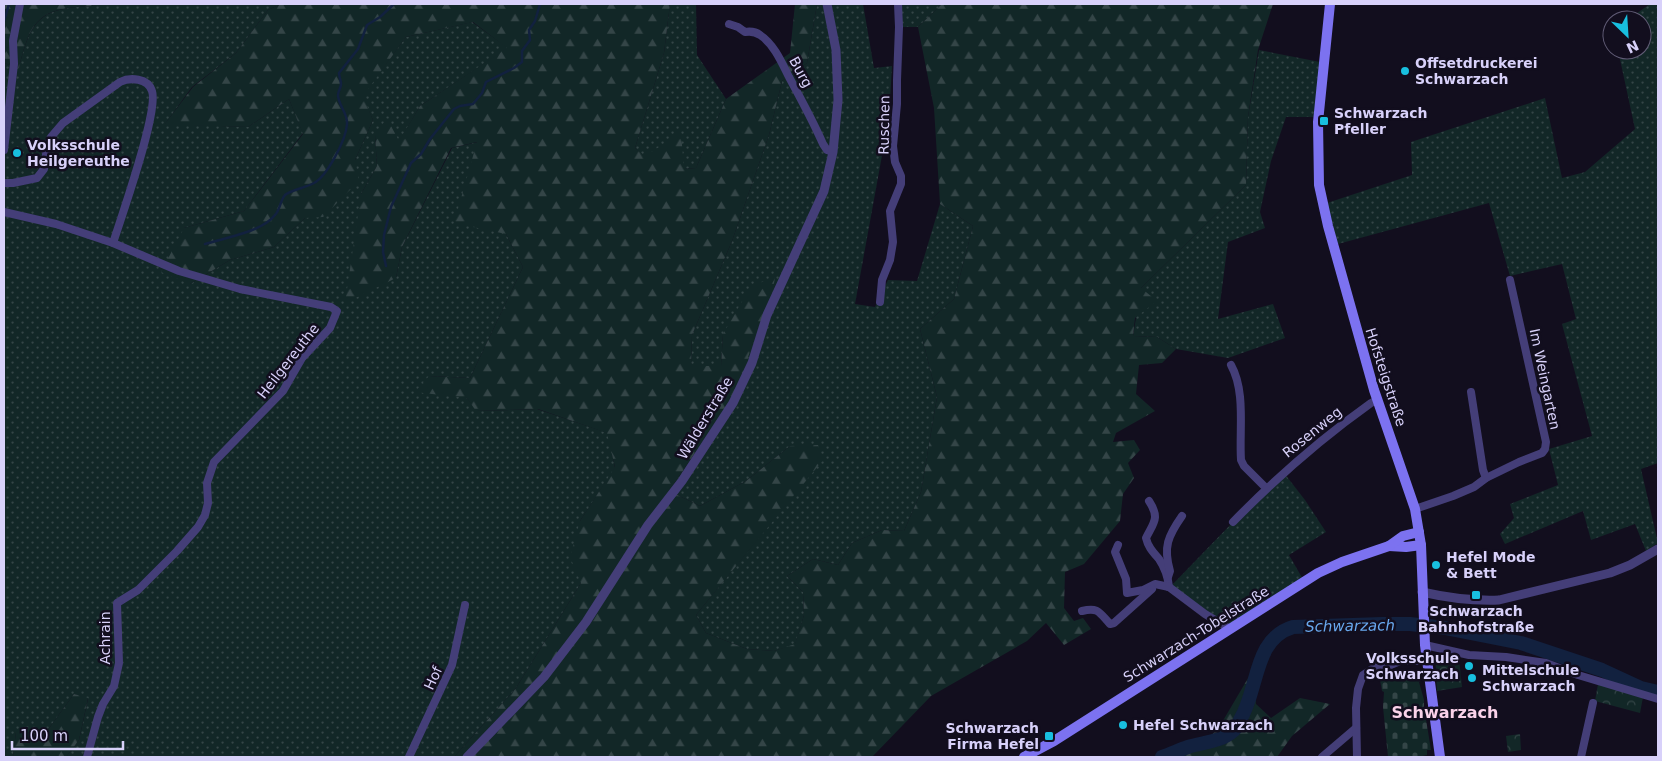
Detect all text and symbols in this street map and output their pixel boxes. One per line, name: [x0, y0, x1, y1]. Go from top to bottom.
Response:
north arrow: [1602, 10, 1652, 60]
text: N: [1624, 37, 1641, 57]
street label: Burg: [786, 54, 816, 90]
place label: Offsetdruckerei Schwarzach: [1415, 55, 1538, 87]
marker: Offsetdruckerei Schwarzach: [1399, 65, 1411, 77]
street label: Ruschen: [875, 95, 893, 155]
place label: Schwarzach Pfeller: [1334, 105, 1428, 137]
marker: Schwarzach Pfeller: [1318, 115, 1330, 127]
place label: Volksschule Heilgereuthe: [27, 137, 130, 169]
marker: Volksschule Heilgereuthe: [11, 147, 23, 159]
street label: Heilgereuthe: [254, 320, 322, 402]
street label: Hofsteigstraße: [1363, 326, 1409, 428]
street label: Im Weingarten: [1526, 327, 1564, 431]
street label: Wälderstraße: [674, 374, 736, 462]
street label: Rosenweg: [1279, 403, 1345, 461]
place label: Hefel Mode & Bett: [1446, 549, 1536, 581]
marker: Hefel Mode & Bett: [1430, 559, 1442, 571]
street label: Schwarzach-Tobelstraße: [1120, 583, 1272, 685]
marker: Schwarzach Bahnhofstraße: [1470, 589, 1482, 601]
place label: Schwarzach Bahnhofstraße: [1418, 603, 1534, 635]
street label: Achrain: [97, 612, 113, 665]
water label: Schwarzach: [1305, 616, 1395, 636]
place label: Volksschule Schwarzach: [1366, 650, 1459, 682]
marker: Volksschule Schwarzach: [1463, 660, 1475, 672]
place label: Mittelschule Schwarzach: [1482, 662, 1579, 694]
street label: Hof: [421, 663, 446, 692]
marker: Mittelschule Schwarzach: [1466, 672, 1478, 684]
district label: Schwarzach: [1392, 703, 1498, 722]
place label: Hefel Schwarzach: [1133, 717, 1273, 733]
scale bar: [12, 718, 124, 750]
marker: Hefel Schwarzach: [1117, 719, 1129, 731]
place label: Schwarzach Firma Hefel: [946, 720, 1039, 752]
text: 100 m: [20, 727, 68, 745]
marker: Schwarzach Firma Hefel: [1043, 730, 1055, 742]

